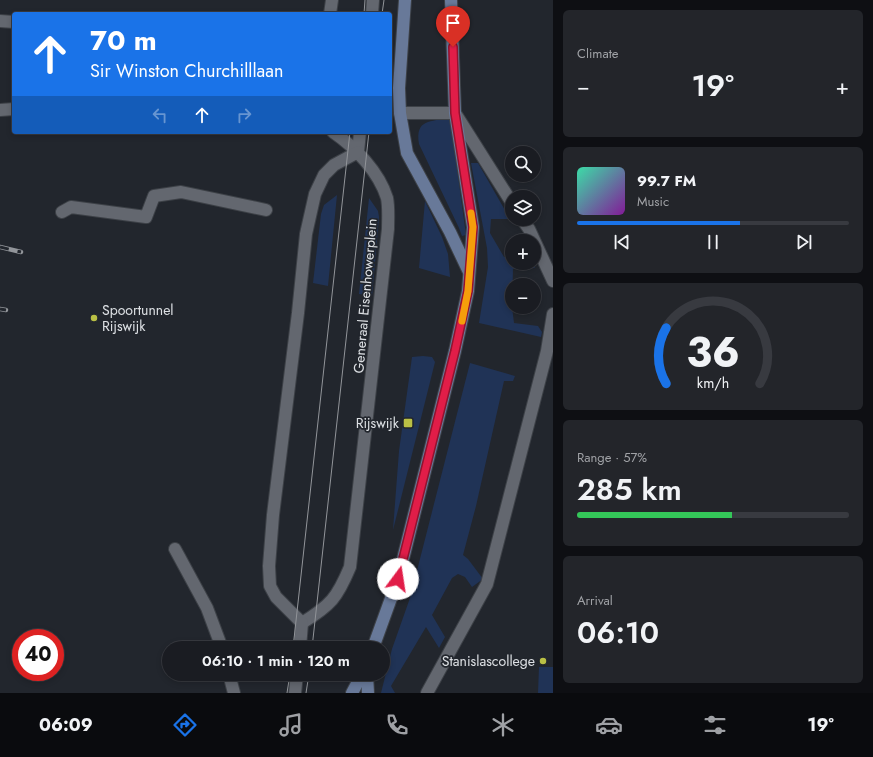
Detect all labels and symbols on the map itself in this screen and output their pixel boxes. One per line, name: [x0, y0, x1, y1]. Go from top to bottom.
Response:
pin: [436, 6, 470, 47]
street label: Generaal Eisenhowerplein: [348, 218, 382, 374]
place label: Spoortunnel Rijswijk: [102, 300, 174, 336]
marker: Spoortunnel Rijswijk: [89, 313, 99, 323]
place label: Rijswijk: [356, 413, 400, 433]
marker: Rijswijk: [402, 417, 414, 429]
position arrow: [377, 558, 419, 600]
speed limit sign: 40: [12, 629, 64, 681]
place label: Stanislascollege: [442, 651, 535, 671]
marker: Stanislascollege: [538, 656, 548, 666]

